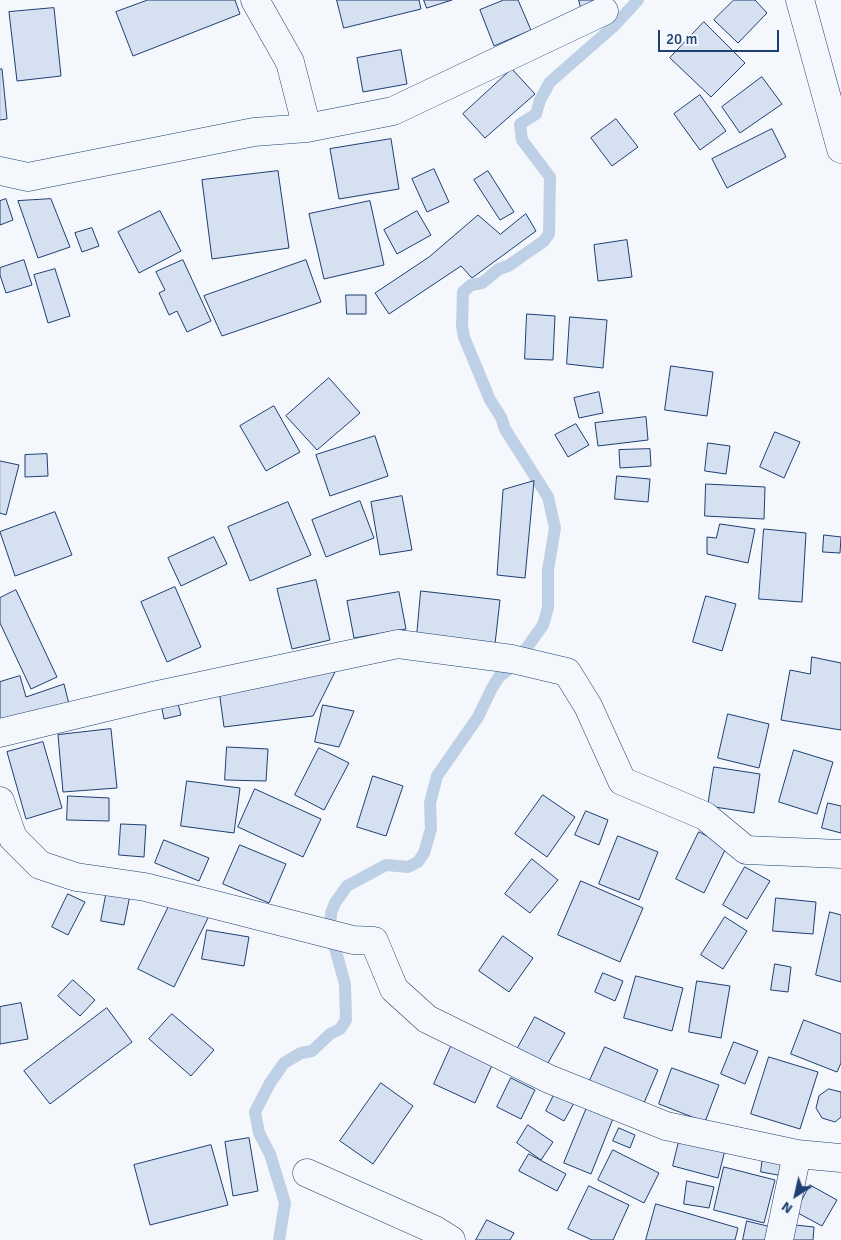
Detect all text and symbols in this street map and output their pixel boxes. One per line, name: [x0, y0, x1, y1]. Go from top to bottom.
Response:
scale bar: [661, 20, 782, 52]
text: 20 m: [666, 30, 697, 48]
north arrow: [771, 1170, 821, 1220]
text: N: [778, 1198, 796, 1217]

